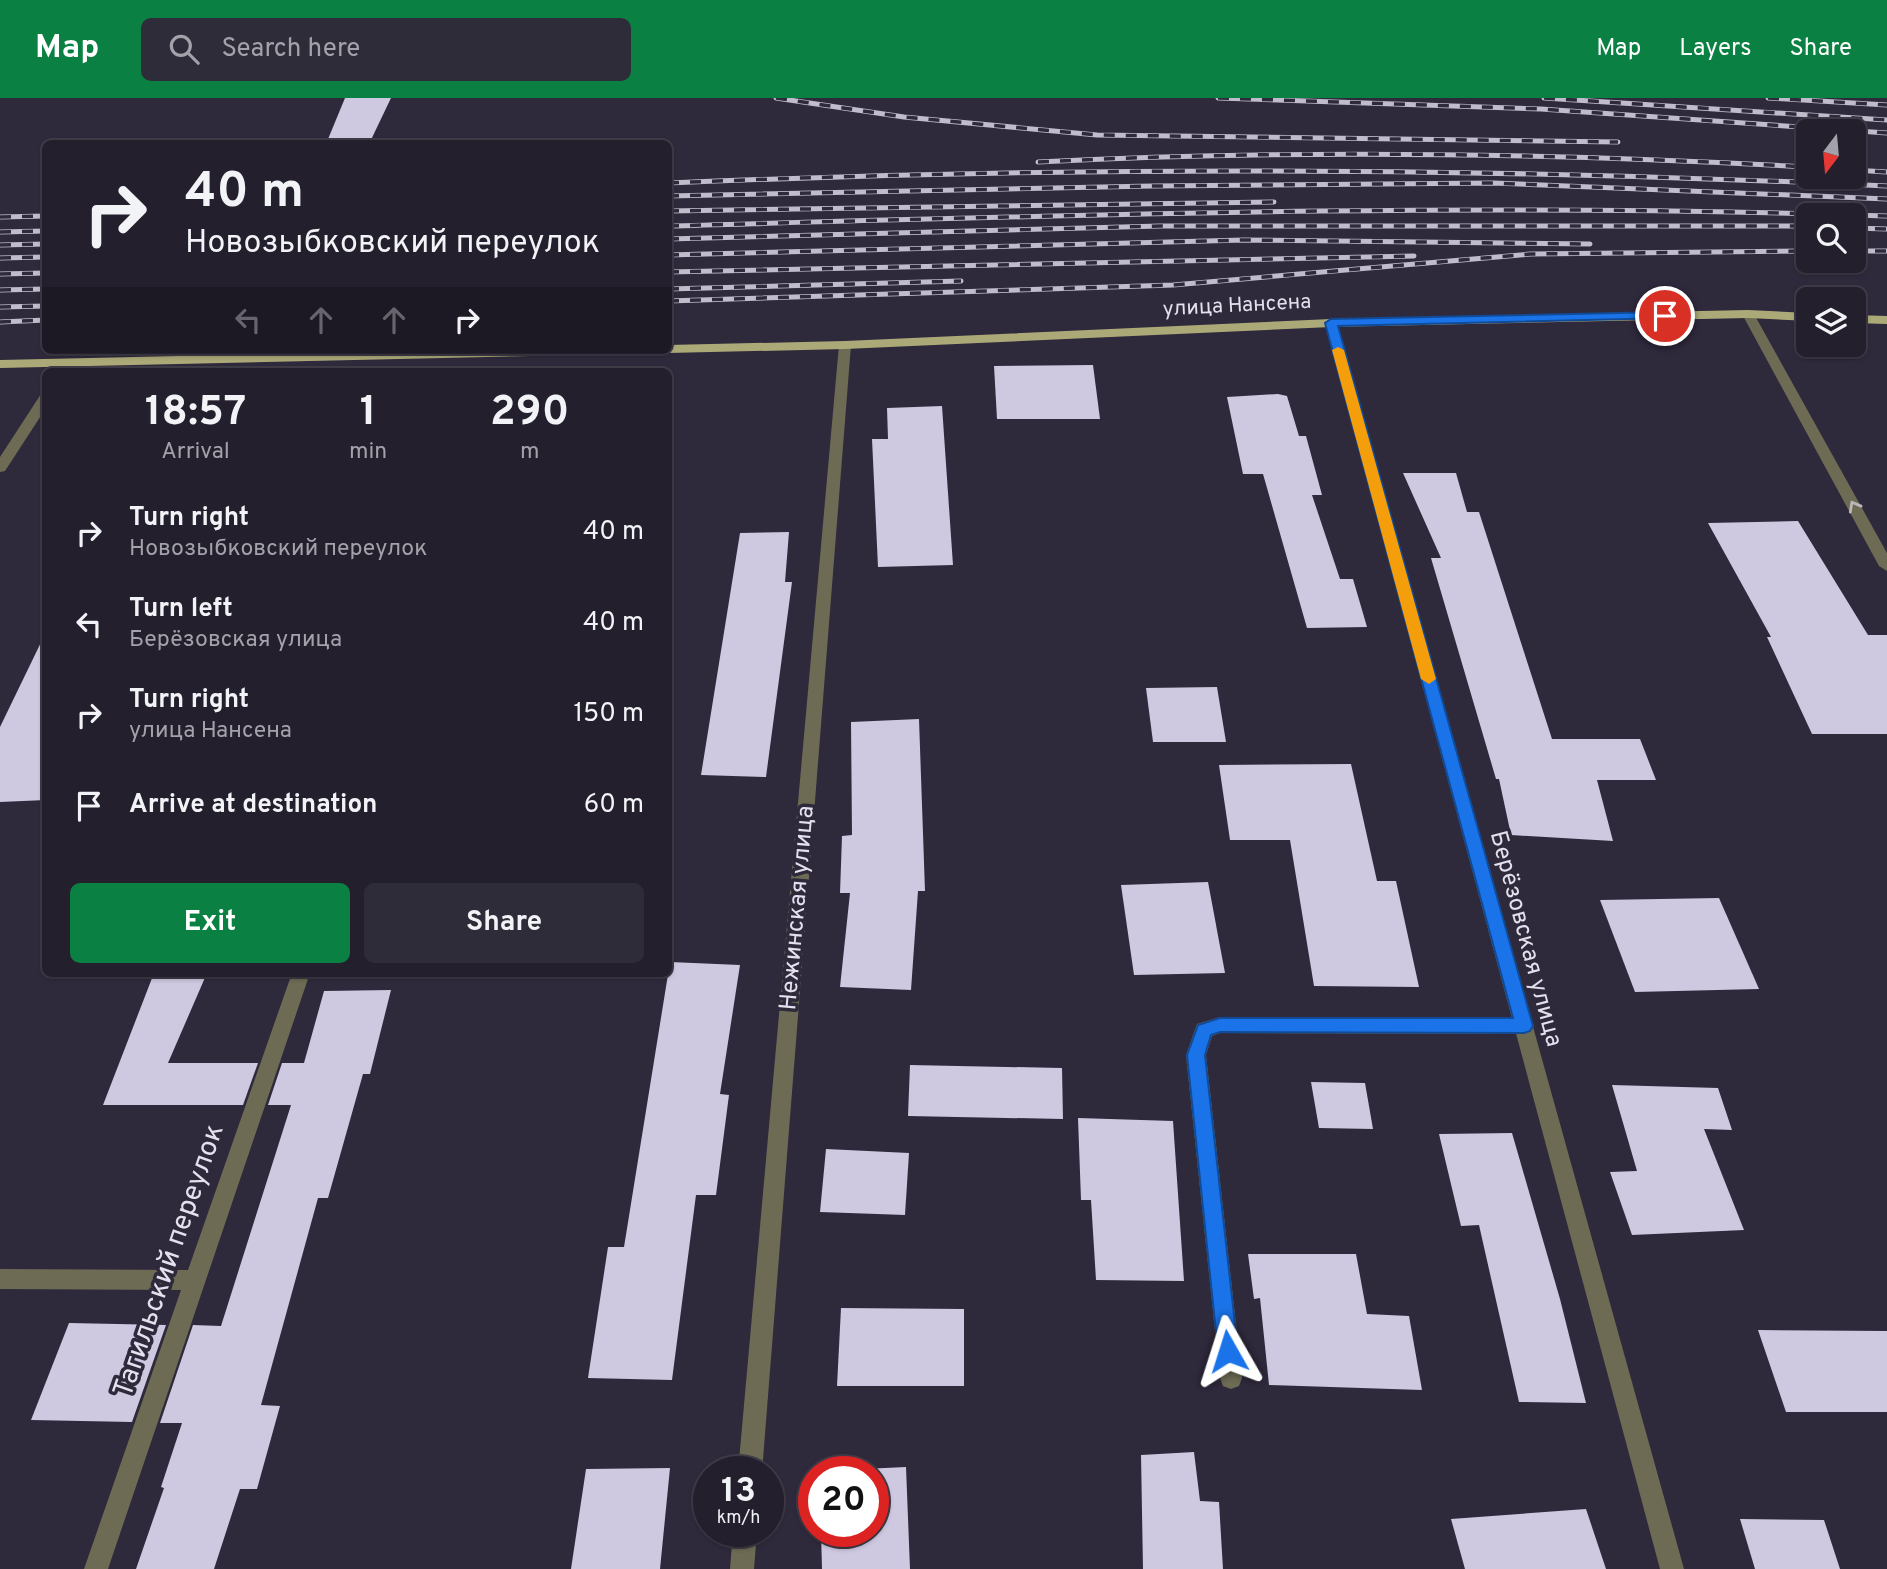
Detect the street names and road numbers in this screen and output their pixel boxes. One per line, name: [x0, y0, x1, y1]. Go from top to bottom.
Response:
street label: улица Нансена: [1162, 289, 1312, 323]
street label: Нежинская улица: [774, 804, 822, 1012]
street label: Берёзовская улица: [1482, 828, 1568, 1050]
street label: Тагильский переулок: [106, 1120, 234, 1402]

